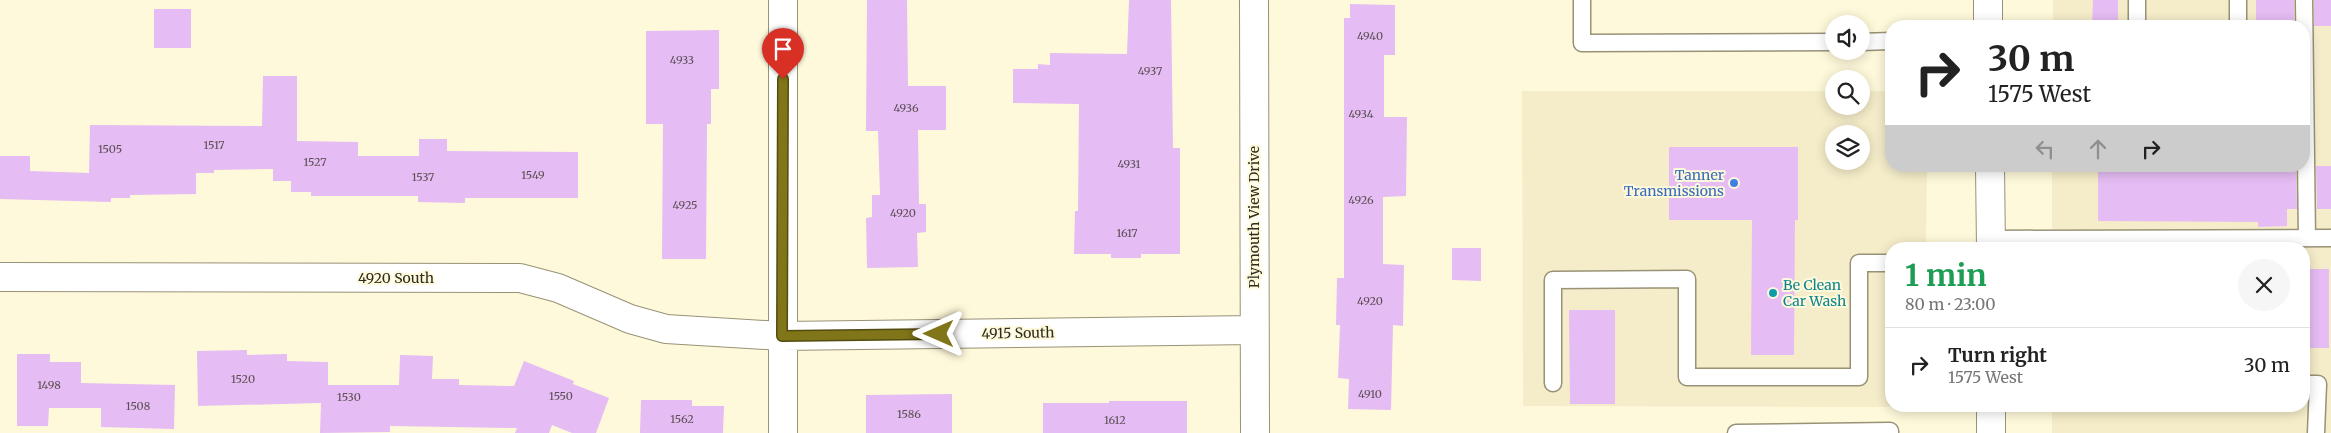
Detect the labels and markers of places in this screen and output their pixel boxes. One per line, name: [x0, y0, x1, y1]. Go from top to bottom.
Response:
pin: [762, 28, 804, 79]
place label: Tanner Transmissions: [1624, 166, 1724, 200]
marker: Tanner Transmissions: [1728, 177, 1740, 189]
place label: Be Clean Car Wash: [1783, 276, 1846, 310]
marker: Be Clean Car Wash: [1767, 287, 1779, 299]

